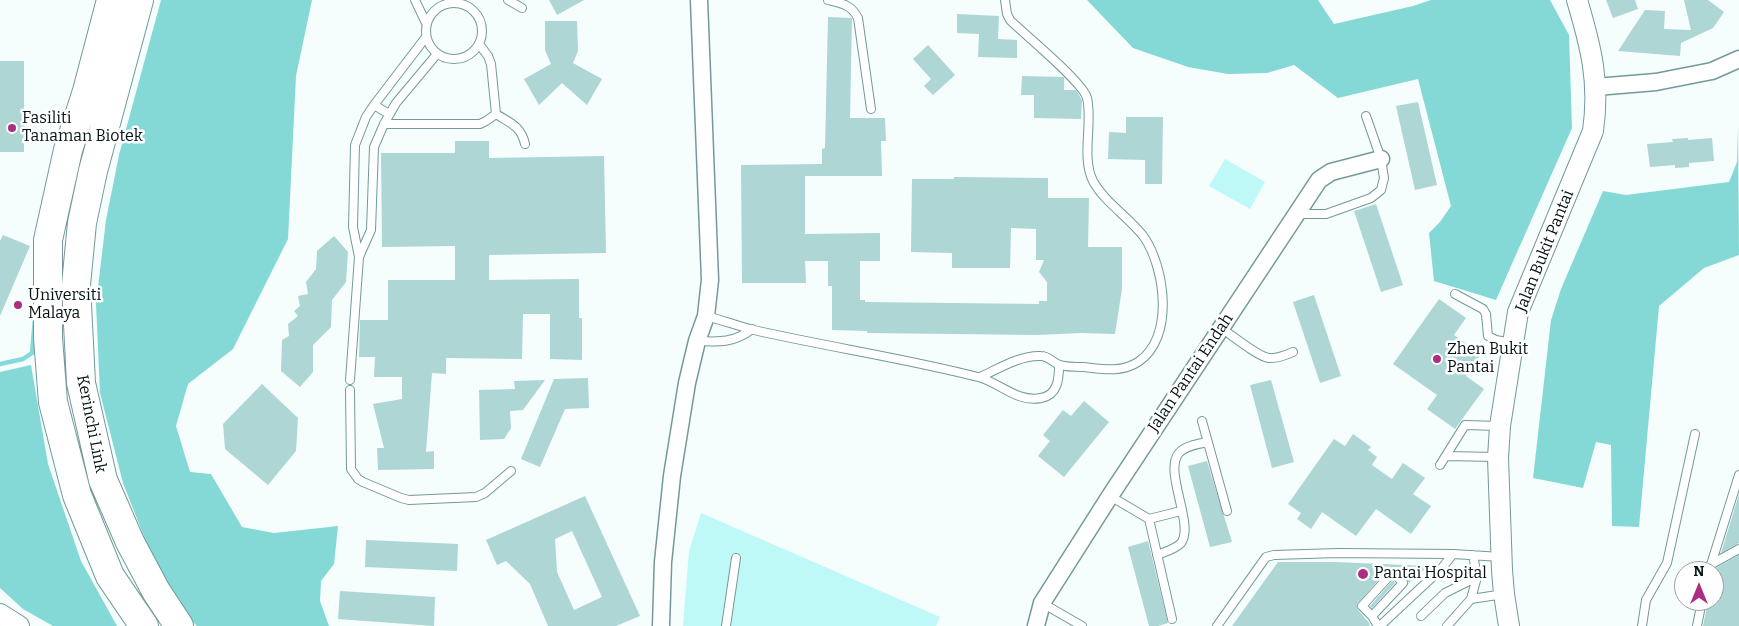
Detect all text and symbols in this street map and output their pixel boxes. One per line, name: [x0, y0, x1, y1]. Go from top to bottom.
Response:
place label: Fasiliti Tanaman Biotek: [22, 109, 143, 147]
marker: Fasiliti Tanaman Biotek: [6, 122, 18, 134]
street label: Jalan Bukit Pantai: [1512, 187, 1578, 315]
place label: Universiti Malaya: [28, 286, 101, 324]
marker: Universiti Malaya: [12, 299, 24, 311]
street label: Jalan Pantai Endah: [1144, 310, 1238, 436]
place label: Zhen Bukit Pantai: [1447, 340, 1528, 378]
marker: Zhen Bukit Pantai: [1431, 353, 1443, 365]
street label: Kerinchi Link: [72, 373, 110, 475]
north arrow: [1674, 561, 1724, 611]
text: N: [1694, 563, 1704, 580]
place label: Pantai Hospital: [1374, 564, 1487, 584]
marker: Pantai Hospital: [1356, 567, 1370, 581]

